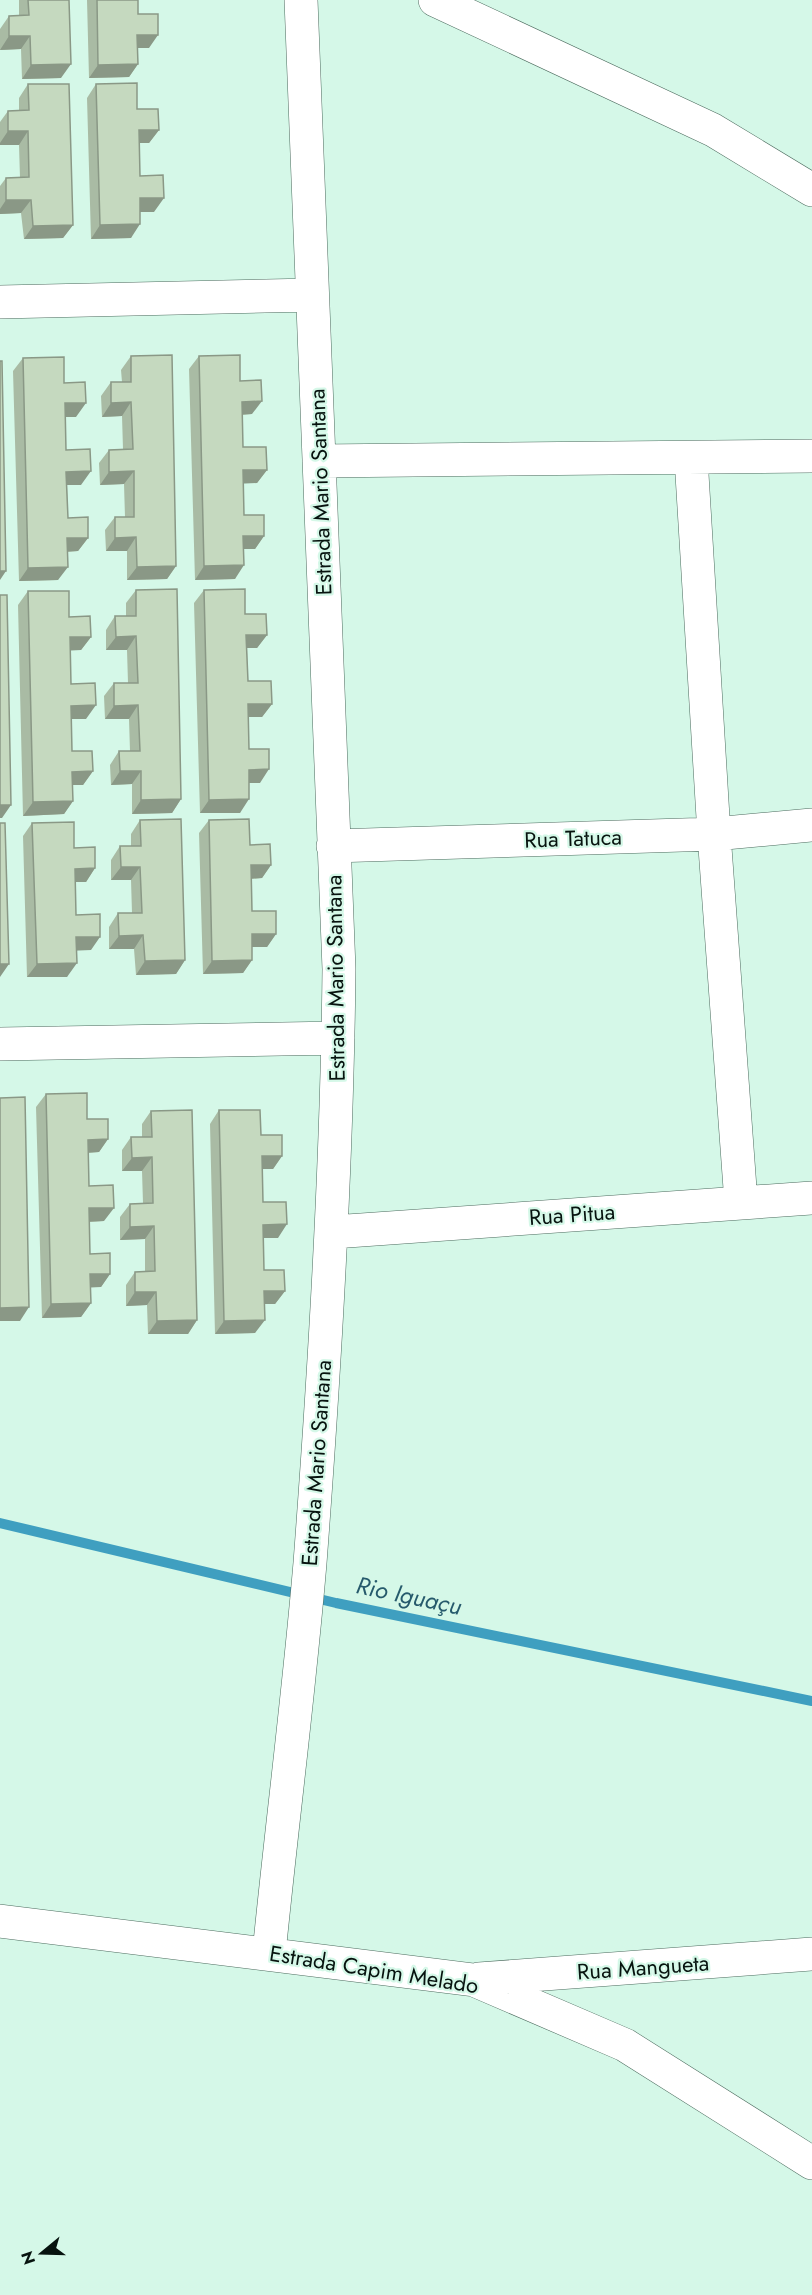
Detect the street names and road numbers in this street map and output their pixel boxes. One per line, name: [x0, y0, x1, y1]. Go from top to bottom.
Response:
street label: Estrada Mario Santana: [300, 388, 340, 596]
street label: Rua Tatuca: [524, 820, 622, 856]
street label: Estrada Mario Santana: [317, 874, 353, 1082]
street label: Rua Pitua: [528, 1195, 616, 1233]
street label: Estrada Mario Santana: [293, 1359, 339, 1567]
street label: Estrada Capim Melado: [267, 1937, 481, 2001]
street label: Rua Mangueta: [576, 1946, 710, 1988]

